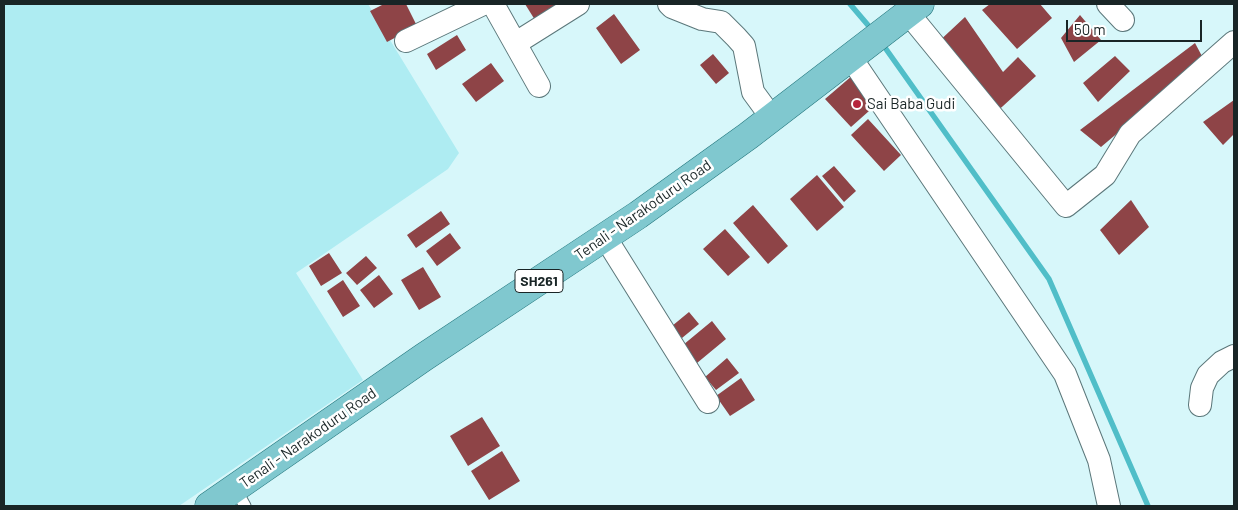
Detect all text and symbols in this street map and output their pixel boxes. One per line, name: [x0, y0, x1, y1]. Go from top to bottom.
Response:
scale bar: [1068, 10, 1204, 42]
text: 50 m: [1074, 20, 1106, 38]
place label: Sai Baba Gudi: [867, 95, 955, 113]
marker: Sai Baba Gudi: [851, 98, 863, 110]
street label: Tenali - Narakoduru Road: [571, 156, 715, 264]
road number: SH261: [515, 270, 563, 292]
street label: Tenali - Narakoduru Road: [236, 384, 380, 492]

